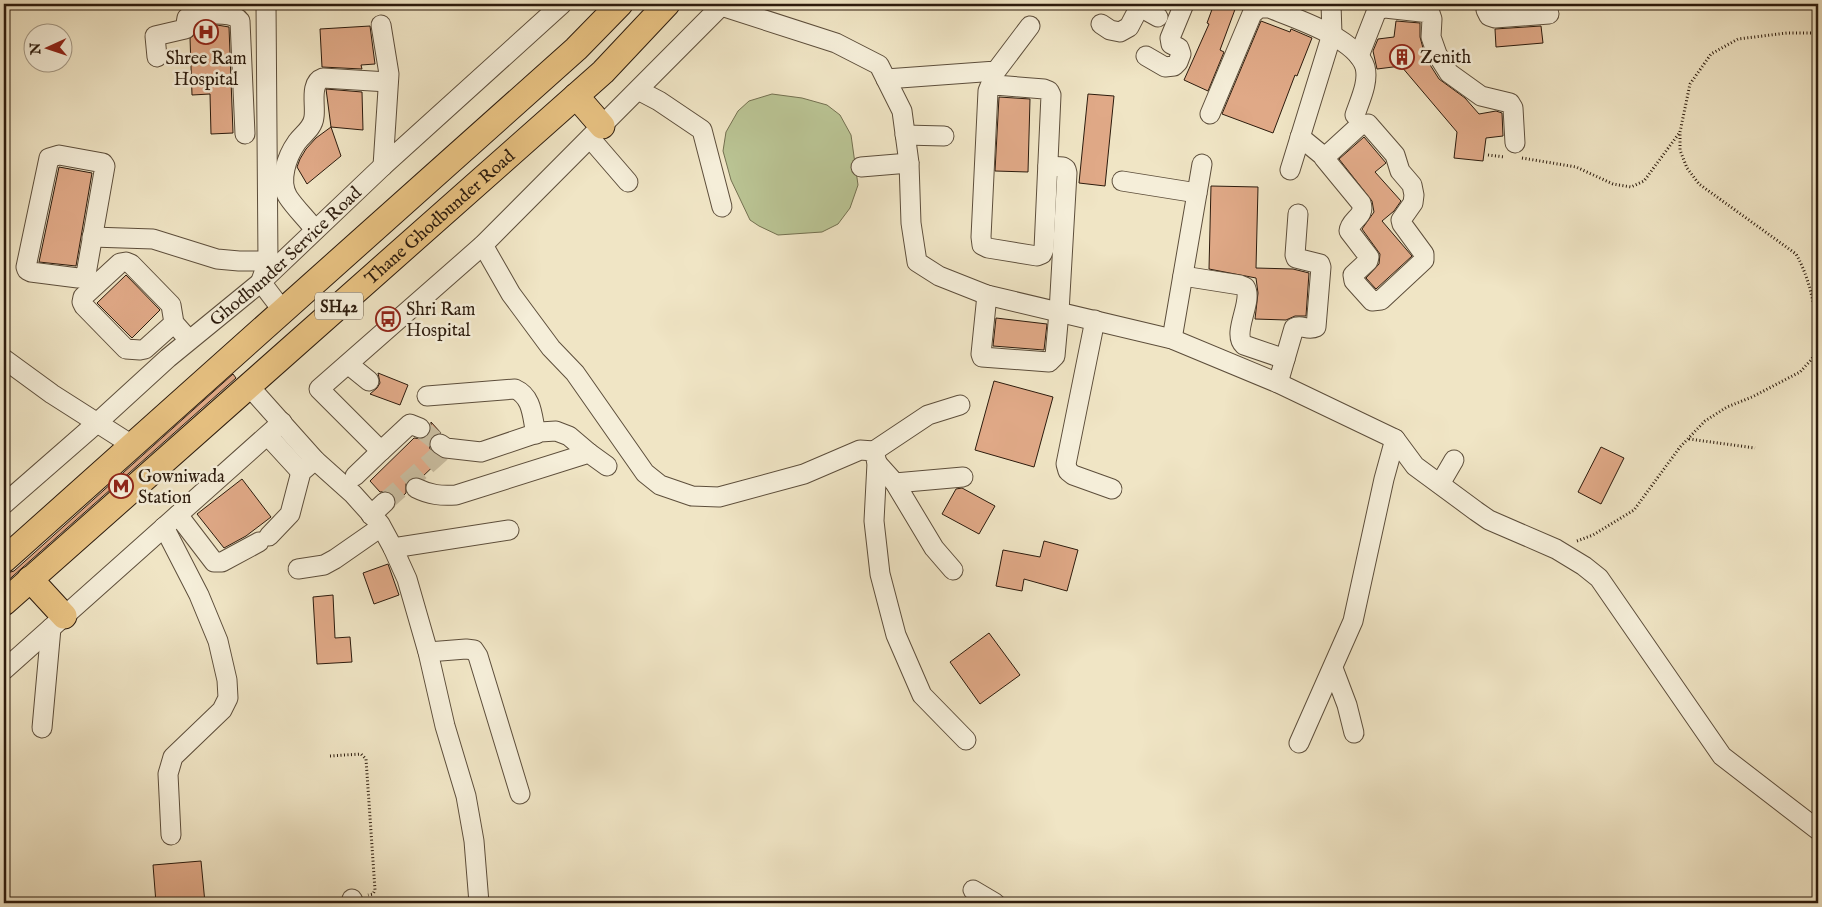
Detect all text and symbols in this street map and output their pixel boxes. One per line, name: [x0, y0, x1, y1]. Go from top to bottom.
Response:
hospital icon: Shree Ram Hospital: [193, 19, 219, 45]
north arrow: [22, 22, 72, 72]
text: N: [27, 42, 45, 56]
building icon: Zenith: [1389, 44, 1415, 70]
place label: Zenith: [1420, 47, 1471, 70]
place label: Shree Ram Hospital: [165, 48, 247, 92]
street label: Thane Ghodbunder Road: [361, 145, 521, 291]
street label: Ghodbunder Service Road: [206, 182, 367, 332]
road number: SH42: [315, 292, 363, 320]
place label: Shri Ram Hospital: [406, 299, 476, 343]
bus stop icon: Shri Ram Hospital: [375, 306, 401, 332]
place label: Gowniwada Station: [138, 466, 225, 510]
metro station icon: Gowniwada Station: [108, 473, 134, 499]

